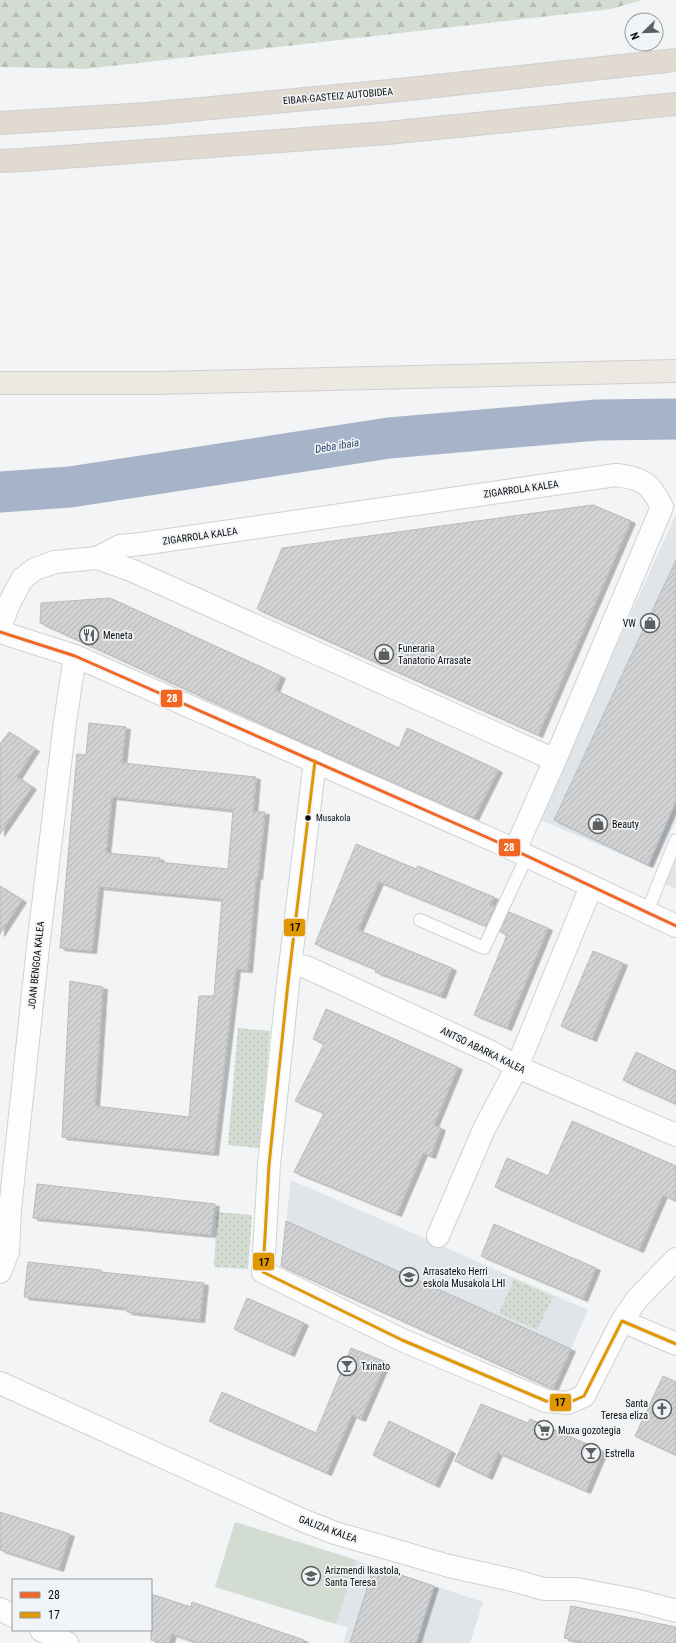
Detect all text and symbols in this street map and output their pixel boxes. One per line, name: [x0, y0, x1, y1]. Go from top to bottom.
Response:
north arrow: [624, 12, 664, 52]
text: N: [628, 30, 643, 41]
street label: EIBAR-GASTEIZ AUTOBIDEA: [283, 86, 394, 106]
water label: Deba ibaia: [314, 436, 360, 456]
street label: ZIGARROLA KALEA: [483, 478, 559, 500]
street label: ZIGARROLA KALEA: [162, 525, 238, 547]
shop icon: VW: [639, 612, 661, 634]
place label: VW: [623, 618, 636, 629]
restaurant icon: Meneta: [78, 624, 100, 646]
place label: Meneta: [103, 630, 133, 641]
shop icon: Funeraria Tanatorio Arrasate: [373, 643, 395, 665]
place label: Funeraria Tanatorio Arrasate: [398, 643, 471, 666]
line badge: 28: [160, 689, 183, 708]
text: 28: [166, 692, 178, 705]
marker: Musakola: [303, 813, 313, 823]
place label: Musakola: [316, 813, 351, 823]
shop icon: Beauty: [587, 813, 609, 835]
place label: Beauty: [612, 819, 639, 830]
line badge: 28: [498, 838, 521, 857]
text: 28: [503, 841, 515, 854]
line badge: 17: [283, 918, 306, 937]
street label: JOAN BENGOA KALEA: [26, 920, 46, 1009]
text: 17: [289, 921, 301, 934]
street label: ANTSO ABARKA KALEA: [439, 1025, 527, 1075]
line badge: 17: [252, 1252, 275, 1271]
text: 17: [258, 1256, 270, 1269]
school or university icon: Arrasateko Herri eskola Musakola LHI: [398, 1266, 420, 1288]
place label: Arrasateko Herri eskola Musakola LHI: [423, 1266, 505, 1289]
bar icon: Txinato: [336, 1355, 358, 1377]
place label: Txinato: [361, 1361, 390, 1372]
line badge: 17: [549, 1393, 572, 1412]
text: 17: [554, 1396, 566, 1409]
place label: Santa Teresa eliza: [601, 1398, 648, 1421]
church icon: Santa Teresa eliza: [651, 1398, 673, 1420]
supermarket icon: Muxa gozotegia: [533, 1419, 555, 1441]
place label: Muxa gozotegia: [558, 1425, 621, 1436]
bar icon: Estrella: [580, 1442, 602, 1464]
place label: Estrella: [605, 1448, 635, 1459]
street label: GALIZIA KALEA: [297, 1513, 359, 1545]
school or university icon: Arizmendi Ikastola, Santa Teresa: [300, 1565, 322, 1587]
place label: Arizmendi Ikastola, Santa Teresa: [325, 1565, 400, 1588]
legend: [12, 1579, 152, 1631]
text: 28: [48, 1588, 60, 1602]
text: 17: [48, 1608, 60, 1622]

